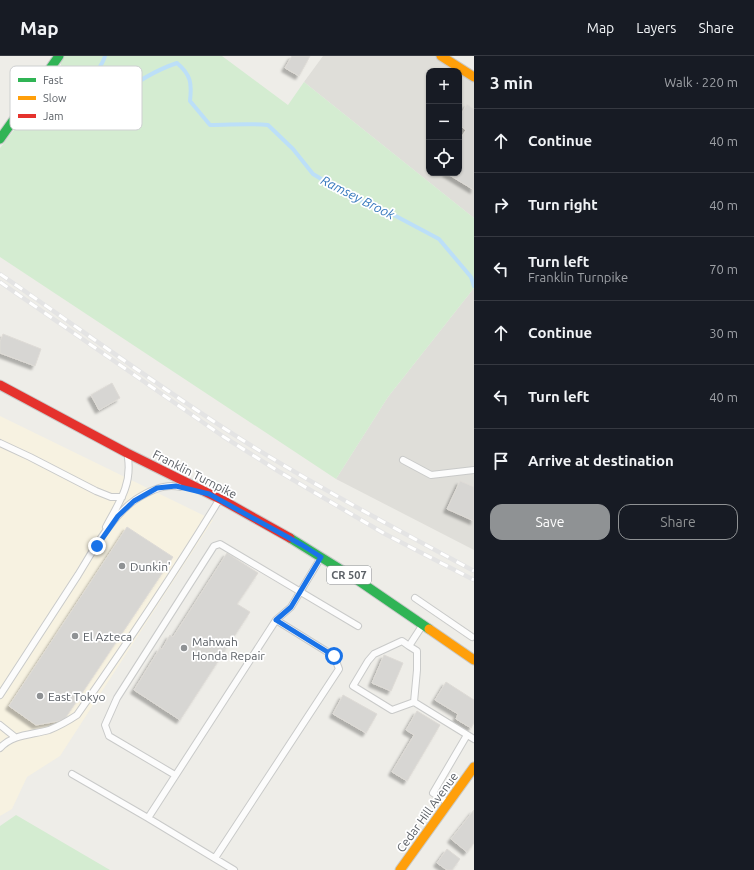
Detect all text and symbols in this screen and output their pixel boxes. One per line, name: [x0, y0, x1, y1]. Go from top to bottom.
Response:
text: Map: [20, 17, 59, 39]
text: Map: [587, 20, 614, 36]
text: Layers: [636, 20, 676, 36]
text: Share: [698, 20, 734, 36]
legend: [10, 66, 142, 130]
map controls: [426, 68, 462, 176]
button: +: [426, 68, 462, 104]
text: 3 min: [490, 73, 533, 92]
text: Fast: [43, 74, 64, 86]
text: Walk · 220 m: [664, 75, 738, 89]
text: Slow: [43, 92, 67, 104]
button: −: [426, 104, 462, 140]
text: Jam: [43, 110, 64, 122]
icon: ahead: [490, 130, 512, 152]
text: Continue: [528, 132, 592, 149]
text: 40 m: [709, 134, 738, 148]
button: locate: [426, 140, 462, 176]
water label: Ramsey Brook: [319, 172, 397, 222]
icon: right: [490, 194, 512, 216]
text: Turn right: [528, 196, 598, 213]
text: 40 m: [709, 198, 738, 212]
text: Turn left: [528, 253, 589, 270]
icon: left: [490, 258, 512, 280]
text: 70 m: [709, 262, 738, 276]
text: Franklin Turnpike: [528, 270, 628, 284]
icon: ahead: [490, 322, 512, 344]
text: Continue: [528, 324, 592, 341]
text: 30 m: [709, 326, 738, 340]
icon: left: [490, 386, 512, 408]
text: Turn left: [528, 388, 589, 405]
text: 40 m: [709, 390, 738, 404]
street label: Franklin Turnpike: [151, 447, 239, 501]
icon: arrive: [490, 450, 512, 472]
text: Arrive at destination: [528, 452, 674, 469]
button: Save: [490, 504, 610, 540]
button: Share: [618, 504, 738, 540]
route end: [88, 537, 106, 555]
place label: Dunkin': [130, 560, 171, 573]
marker: Dunkin': [117, 561, 127, 571]
road number: CR 507: [327, 566, 371, 584]
place label: El Azteca: [83, 630, 132, 643]
marker: El Azteca: [70, 631, 80, 641]
place label: Mahwah Honda Repair: [192, 635, 265, 662]
marker: Mahwah Honda Repair: [179, 643, 189, 653]
route start: [325, 647, 343, 665]
place label: East Tokyo: [48, 690, 106, 703]
marker: East Tokyo: [35, 691, 45, 701]
street label: Cedar Hill Avenue: [394, 770, 460, 854]

